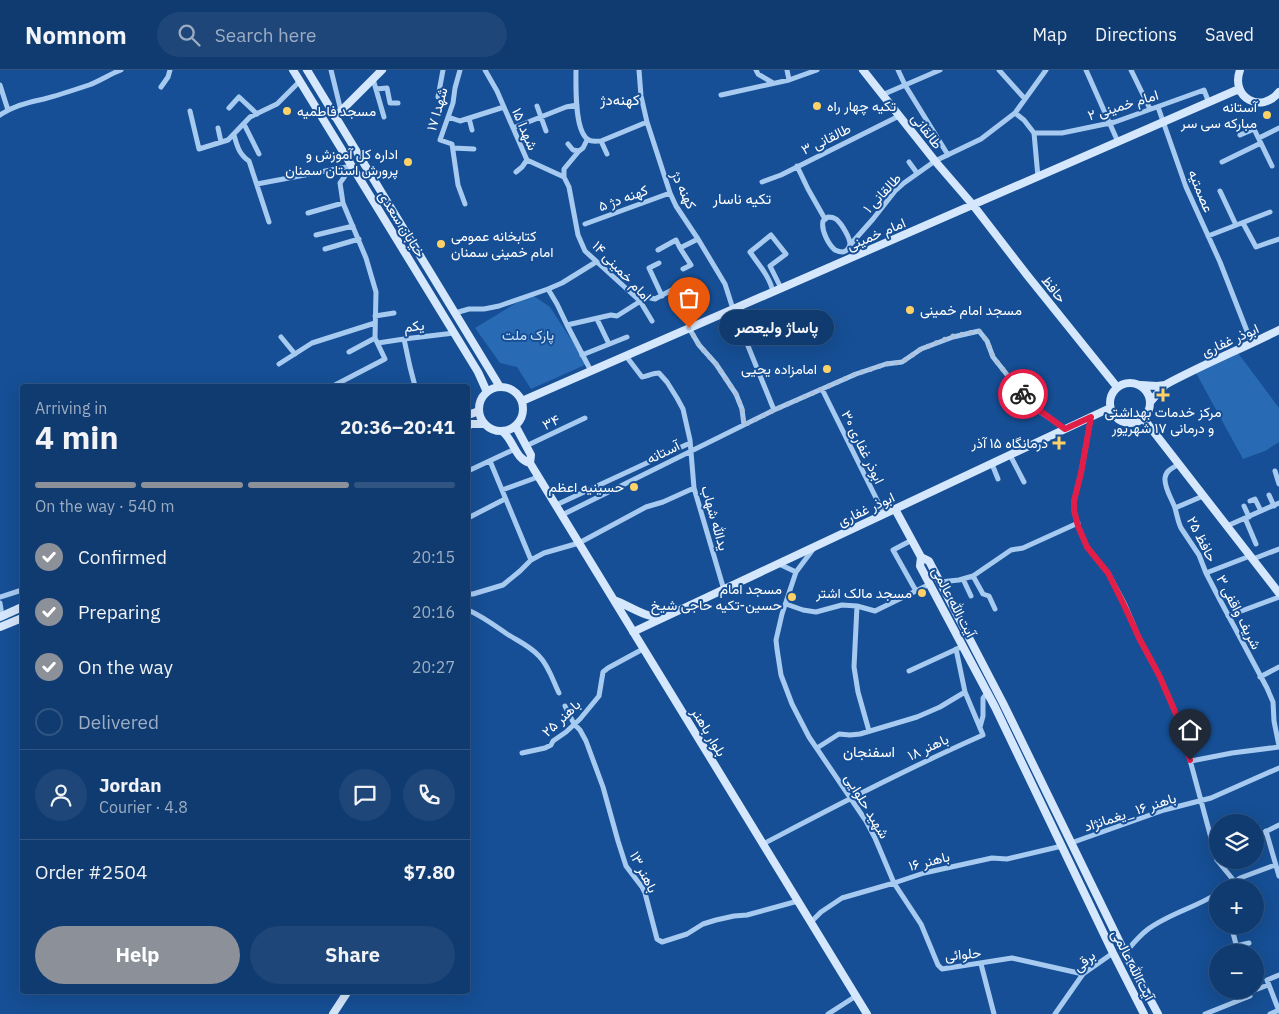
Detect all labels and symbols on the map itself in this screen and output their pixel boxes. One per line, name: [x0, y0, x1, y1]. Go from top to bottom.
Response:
street label: شهدا ۱۷: [422, 85, 452, 133]
street label: امام خمینی ۲: [1085, 86, 1161, 124]
district label: کهنه‌دژ: [599, 90, 640, 109]
place label: تکیه چهار راه: [827, 97, 897, 116]
place label: آستانه مبارکه سی سر: [1180, 98, 1259, 132]
marker: تکیه چهار راه: [811, 100, 823, 112]
place label: مسجد فاطمیه: [297, 102, 376, 120]
marker: مسجد فاطمیه: [281, 105, 293, 117]
street label: شهدا ۱۵: [508, 105, 542, 153]
street label: طالقانی: [907, 109, 947, 153]
marker: آستانه مبارکه سی سر: [1261, 109, 1273, 121]
street label: طالقانی ۳: [798, 119, 854, 159]
place label: اداره کل آموزش و پرورش استان سمنان: [285, 145, 398, 180]
marker: اداره کل آموزش و پرورش استان سمنان: [402, 156, 414, 168]
street label: کهنه دژ: [667, 167, 701, 212]
street label: عصمتیه: [1184, 167, 1218, 215]
street label: طالقانی ۱: [859, 169, 905, 217]
street label: کهنه دژ ۵: [596, 181, 650, 215]
street label: خیابان سعدی: [374, 187, 430, 261]
district label: تکیه ناسار: [712, 189, 771, 208]
street label: امام خمینی: [844, 214, 908, 254]
place label: کتابخانه عمومی امام خمینی سمنان: [451, 227, 554, 261]
street label: امام خمینی ۱۴: [589, 237, 655, 305]
marker: کتابخانه عمومی امام خمینی سمنان: [435, 238, 447, 250]
street label: حافظ: [1038, 272, 1070, 306]
pin: [668, 277, 710, 328]
place label: مسجد امام خمینی: [920, 301, 1022, 319]
marker: مسجد امام خمینی: [904, 304, 916, 316]
callout: پاساژ ولیعصر: [719, 310, 834, 346]
street label: یکم: [403, 316, 425, 336]
street label: ابوذر غفاری: [1198, 319, 1262, 361]
park label: پارک ملت: [502, 326, 554, 345]
place label: امامزاده یحیی: [741, 360, 817, 378]
marker: امامزاده یحیی: [821, 363, 833, 375]
courier: [998, 369, 1048, 419]
marker: مرکز خدمات بهداشتی و درمانی ۱۷ شهریور: [1156, 388, 1170, 402]
place label: مرکز خدمات بهداشتی و درمانی ۱۷ شهریور: [1105, 403, 1221, 437]
street label: ابوذر غفاری ۳۰: [837, 407, 889, 487]
street label: ۳۴: [539, 410, 563, 434]
place label: درمانگاه ۱۵ آذر: [970, 434, 1048, 452]
street label: آستانه: [644, 436, 684, 468]
marker: درمانگاه ۱۵ آذر: [1052, 436, 1066, 450]
place label: حسینیه اعظم: [548, 478, 624, 496]
marker: حسینیه اعظم: [628, 481, 640, 493]
street label: یدالله شهاب: [697, 483, 733, 553]
street label: ابوذر غفاری: [835, 488, 897, 530]
street label: حافظ ۲۵: [1183, 513, 1221, 565]
street label: آیت الله عالمی: [928, 564, 981, 642]
street label: شریف واقفی ۳: [1212, 572, 1266, 652]
place label: مسجد امام حسین-تکیه حاجی شیخ: [651, 580, 782, 616]
place label: مسجد مالک اشتر: [815, 584, 912, 602]
marker: مسجد مالک اشتر: [916, 587, 928, 599]
marker: مسجد امام حسین-تکیه حاجی شیخ: [786, 591, 798, 603]
street label: باهنر ۲۵: [538, 696, 584, 740]
street label: بلوار باهنر: [687, 703, 731, 760]
pin: [1169, 709, 1211, 760]
street label: باهنر ۱۸: [905, 730, 951, 764]
district label: اسفنجان: [843, 742, 895, 761]
street label: شهید حلوایی: [841, 770, 893, 842]
street label: باهنر ۱۶ _یغمانژاد: [1082, 789, 1178, 835]
street label: باهنر ۱۶: [907, 847, 951, 875]
street label: باهنر ۱۳: [626, 848, 662, 896]
street label: آیت الله عالمی: [1107, 927, 1159, 1005]
street label: حلوائی: [944, 943, 982, 965]
street label: برقی: [1069, 946, 1099, 976]

